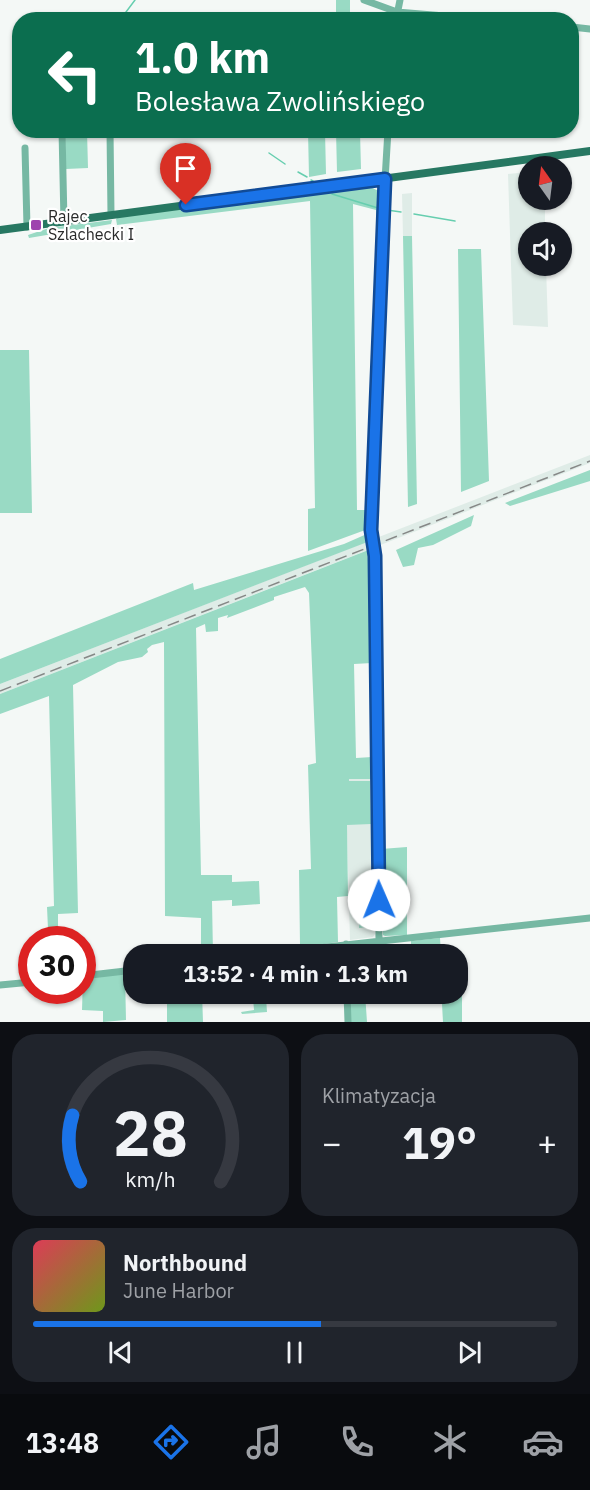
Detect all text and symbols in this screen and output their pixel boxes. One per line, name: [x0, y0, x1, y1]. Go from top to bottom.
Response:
text: 1.0 km: [135, 30, 270, 85]
icon: left: [36, 36, 114, 114]
text: Bolesława Zwolińskiego: [135, 83, 425, 118]
pin: [160, 143, 211, 205]
icon: arrive: [169, 152, 202, 185]
north arrow: [518, 156, 572, 210]
map controls: [518, 156, 572, 276]
place label: Rajec Szlachecki I: [48, 206, 134, 244]
marker: Rajec Szlachecki I: [29, 218, 43, 232]
button: sound: [518, 222, 572, 276]
position arrow: [347, 868, 411, 932]
speed limit sign: 30: [18, 926, 96, 1004]
text: 13:52 · 4 min · 1.3 km: [183, 959, 408, 988]
text: Klimatyzacja: [322, 1082, 436, 1109]
text: 28: [113, 1092, 188, 1173]
text: 19°: [402, 1113, 477, 1171]
text: −: [322, 1121, 342, 1164]
text: +: [537, 1121, 557, 1164]
text: km/h: [125, 1165, 176, 1193]
text: Northbound: [123, 1248, 247, 1277]
text: June Harbor: [123, 1277, 234, 1304]
icon: previous: [104, 1336, 137, 1369]
icon: pause: [278, 1336, 311, 1369]
icon: next: [453, 1336, 486, 1369]
icon: directions: [150, 1421, 192, 1463]
icon: music: [243, 1421, 285, 1463]
icon: phone: [336, 1421, 378, 1463]
icon: climate: [429, 1421, 471, 1463]
icon: car: [522, 1421, 564, 1463]
text: 13:48: [26, 1425, 99, 1460]

